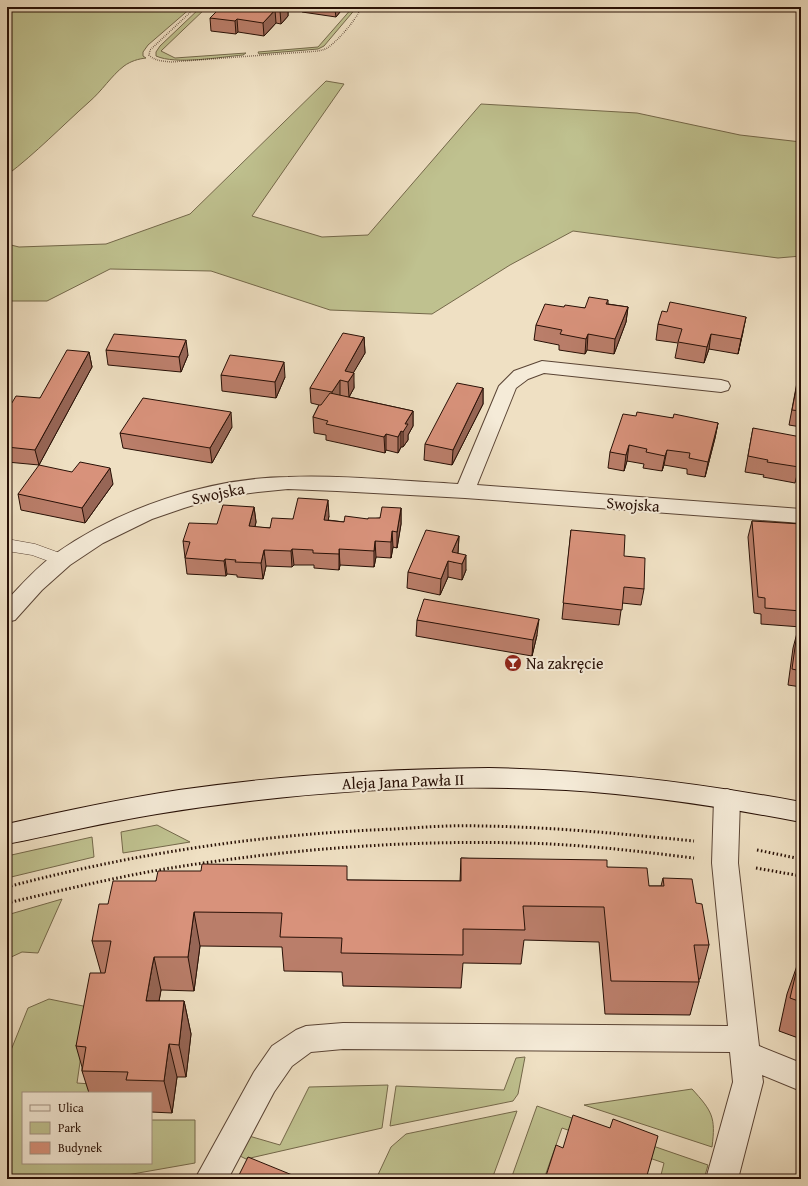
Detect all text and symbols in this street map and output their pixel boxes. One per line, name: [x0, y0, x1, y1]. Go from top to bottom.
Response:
street label: Swojska: [189, 476, 247, 510]
street label: Swojska: [606, 490, 661, 518]
place label: Na zakręcie: [526, 651, 603, 675]
bar icon: Na zakręcie: [503, 653, 523, 673]
street label: Aleja Jana Pawła II: [341, 767, 465, 795]
legend: [22, 1092, 152, 1164]
text: Ulica: [58, 1099, 84, 1116]
text: Park: [58, 1119, 82, 1136]
text: Budynek: [58, 1139, 103, 1156]

